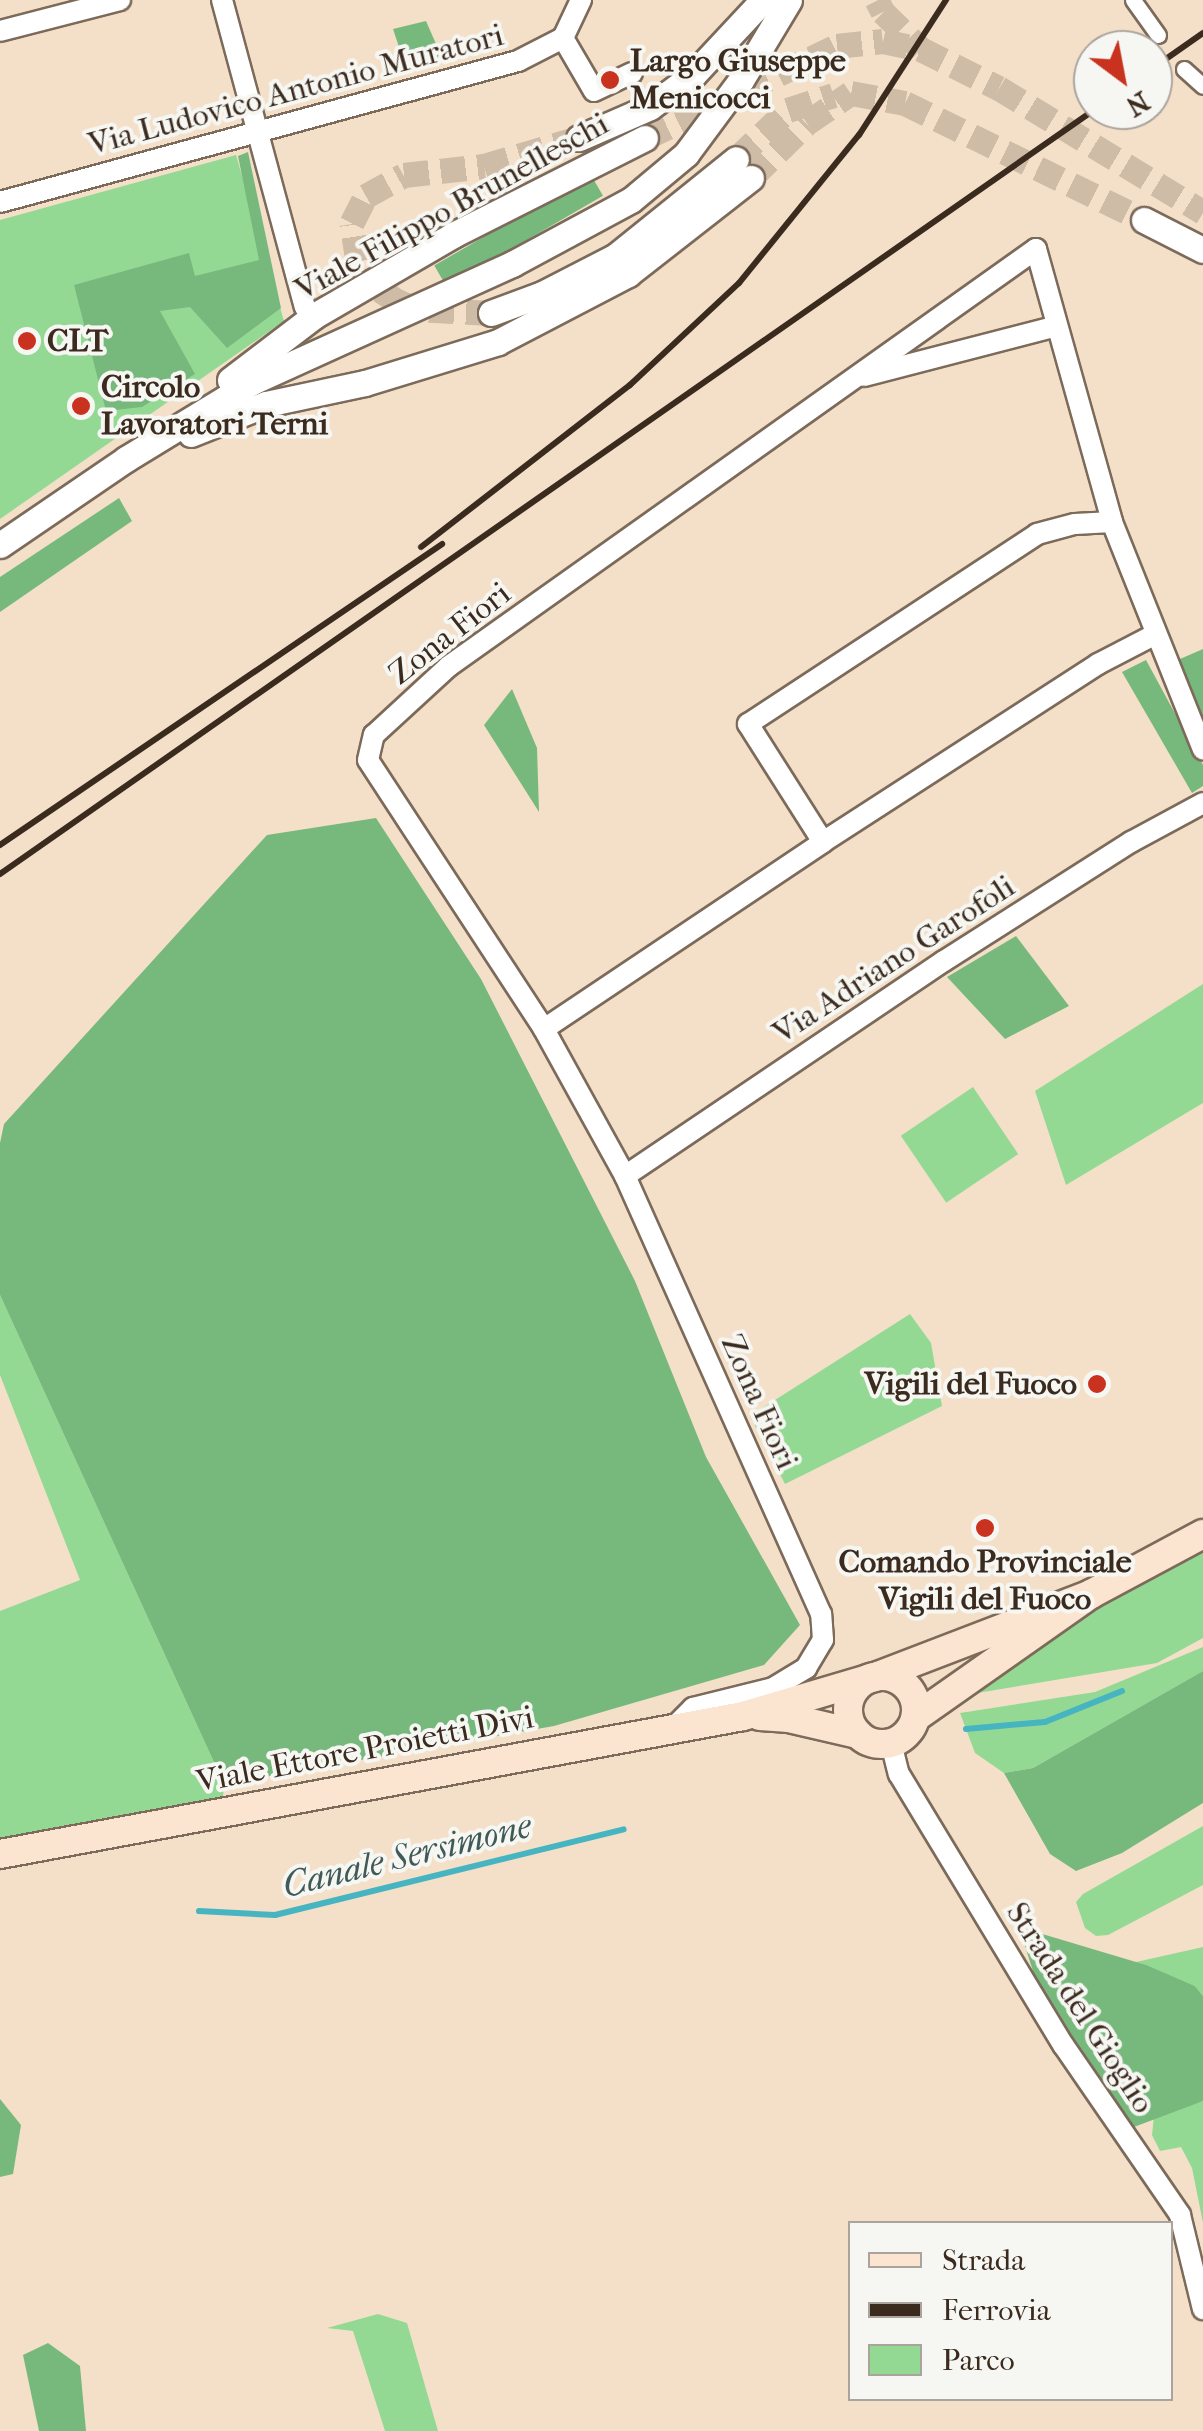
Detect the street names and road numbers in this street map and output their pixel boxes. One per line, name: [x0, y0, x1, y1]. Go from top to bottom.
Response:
street label: Via Ludovico Antonio Muratori: [84, 16, 508, 164]
street label: Viale Filippo Brunelleschi: [289, 105, 615, 309]
street label: Zona Fiori: [382, 575, 518, 693]
street label: Via Adriano Garofoli: [766, 868, 1022, 1052]
street label: Zona Fiori: [712, 1329, 806, 1475]
street label: Viale Ettore Proietti Divi: [193, 1698, 537, 1802]
street label: Strada del Gioglio: [998, 1895, 1162, 2121]

